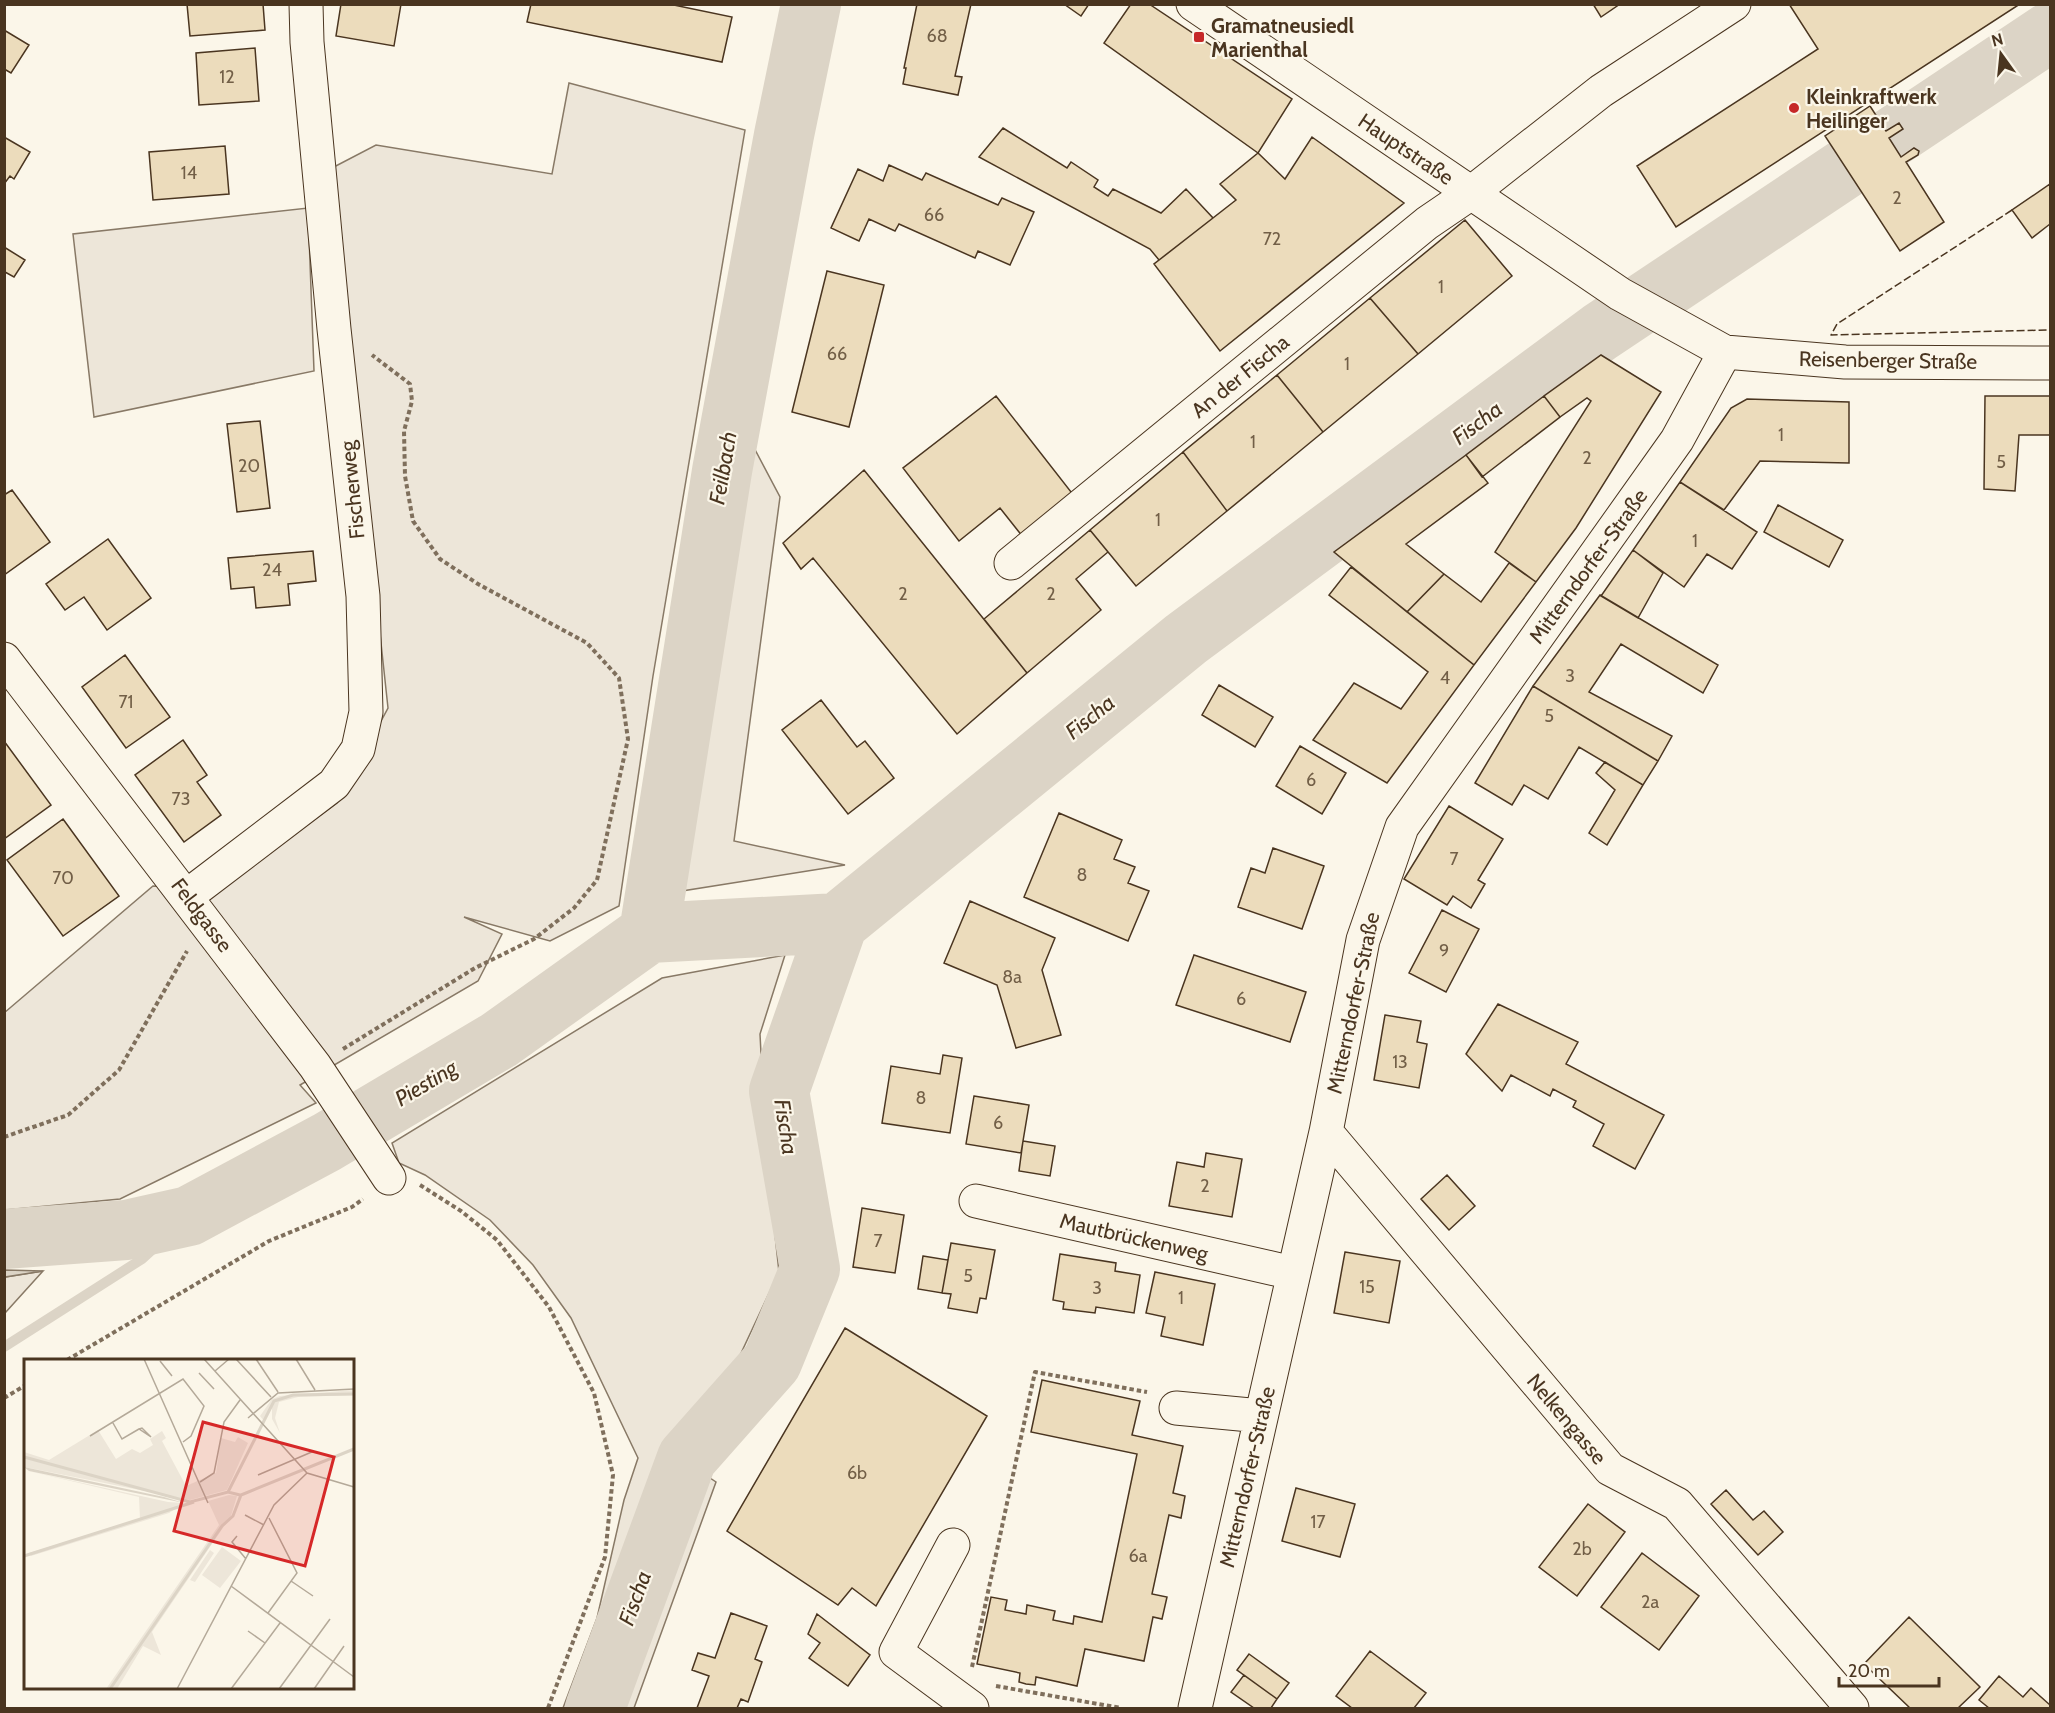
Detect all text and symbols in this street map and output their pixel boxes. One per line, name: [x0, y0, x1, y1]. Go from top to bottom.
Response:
place label: Gramatneusiedl Marienthal: [1211, 13, 1355, 62]
north arrow: [1971, 24, 2031, 84]
house number: 68: [926, 25, 948, 47]
text: N: [1989, 29, 2005, 51]
marker: Gramatneusiedl Marienthal: [1192, 30, 1206, 44]
house number: 12: [219, 66, 235, 88]
place label: Kleinkraftwerk Heilinger: [1806, 84, 1938, 133]
marker: Kleinkraftwerk Heilinger: [1787, 101, 1801, 115]
street label: Hauptstraße: [1354, 108, 1459, 190]
house number: 14: [181, 162, 197, 184]
house number: 2: [1892, 187, 1902, 209]
house number: 66: [924, 204, 944, 226]
house number: 72: [1263, 228, 1281, 250]
house number: 1: [1438, 276, 1444, 298]
street label: An der Fischa: [1186, 329, 1294, 423]
house number: 66: [827, 343, 847, 365]
street label: Reisenberger Straße: [1799, 346, 1978, 374]
house number: 1: [1344, 353, 1350, 375]
water label: Fischa: [1446, 395, 1508, 451]
house number: 1: [1778, 424, 1784, 446]
water label: Feilbach: [703, 429, 743, 507]
house number: 1: [1250, 431, 1256, 453]
street label: Fischerweg: [334, 439, 370, 540]
house number: 2: [1582, 447, 1592, 469]
house number: 5: [1996, 451, 2006, 473]
house number: 20: [238, 455, 260, 477]
street label: Mitterndorfer-Straße: [1524, 484, 1653, 648]
house number: 1: [1155, 509, 1161, 531]
house number: 1: [1692, 530, 1698, 552]
house number: 24: [262, 559, 282, 581]
house number: 2: [898, 583, 908, 605]
house number: 2: [1046, 583, 1056, 605]
house number: 3: [1565, 665, 1575, 687]
house number: 4: [1440, 667, 1450, 689]
water label: Fischa: [1060, 689, 1120, 745]
house number: 71: [119, 691, 133, 713]
house number: 5: [1544, 705, 1554, 727]
house number: 6: [1306, 769, 1316, 791]
house number: 73: [172, 788, 190, 810]
house number: 7: [1449, 848, 1459, 870]
house number: 8: [1077, 864, 1087, 886]
house number: 70: [52, 867, 74, 889]
street label: Feldgasse: [166, 873, 238, 957]
street label: Mitterndorfer-Straße: [1322, 910, 1385, 1096]
house number: 9: [1439, 940, 1449, 962]
house number: 8a: [1002, 966, 1022, 988]
house number: 6: [1236, 988, 1246, 1010]
house number: 13: [1392, 1051, 1408, 1073]
water label: Piesting: [390, 1053, 463, 1112]
house number: 8: [916, 1087, 926, 1109]
water label: Fischa: [768, 1097, 804, 1157]
house number: 6: [993, 1112, 1003, 1134]
house number: 2: [1200, 1175, 1210, 1197]
street label: Mautbrückenweg: [1057, 1208, 1211, 1266]
house number: 7: [873, 1230, 883, 1252]
house number: 5: [963, 1265, 973, 1287]
house number: 15: [1359, 1276, 1375, 1298]
house number: 3: [1092, 1277, 1102, 1299]
house number: 1: [1178, 1287, 1184, 1309]
inset map: [24, 1359, 354, 1689]
street label: Nelkengasse: [1522, 1369, 1612, 1469]
street label: Mitterndorfer-Straße: [1214, 1384, 1280, 1570]
house number: 6b: [847, 1462, 867, 1484]
house number: 17: [1311, 1511, 1325, 1533]
house number: 2b: [1572, 1538, 1592, 1560]
house number: 6a: [1129, 1545, 1148, 1567]
water label: Fischa: [613, 1567, 657, 1629]
house number: 2a: [1641, 1591, 1659, 1613]
scale bar: [1839, 1650, 1940, 1688]
text: 20 m: [1848, 1660, 1890, 1682]

